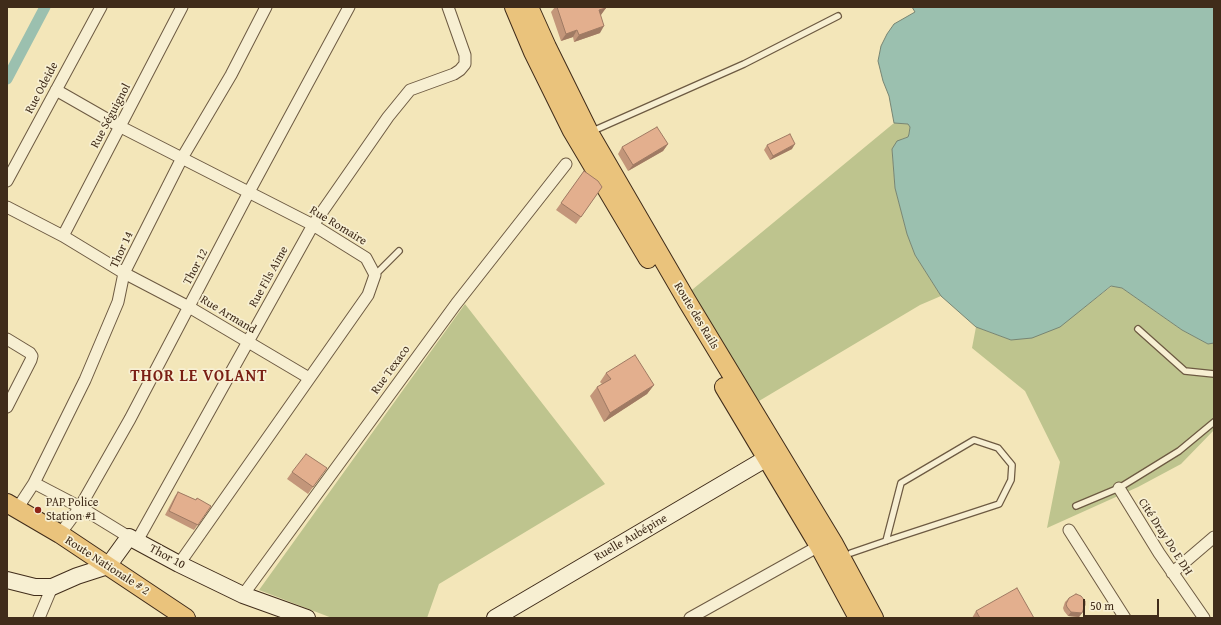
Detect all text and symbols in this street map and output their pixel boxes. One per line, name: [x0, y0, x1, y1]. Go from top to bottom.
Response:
street label: Rue Odeide: [22, 60, 62, 116]
street label: Rue Séguignol: [88, 81, 134, 151]
street label: Rue Romaire: [307, 203, 369, 249]
street label: Thor 14: [107, 229, 137, 271]
street label: Rue Fils Aime: [246, 244, 292, 310]
street label: Thor 12: [181, 247, 211, 287]
street label: Route des Rails: [670, 280, 722, 352]
street label: Rue Armand: [197, 293, 259, 337]
street label: Rue Texaco: [369, 343, 413, 397]
district label: THOR LE VOLANT: [130, 367, 268, 387]
place label: PAP Police Station #1: [46, 496, 98, 524]
street label: Cité Dray Do E DH: [1135, 496, 1195, 578]
marker: PAP Police Station #1: [33, 505, 43, 515]
street label: Ruelle Aubépine: [592, 511, 670, 565]
street label: Route Nationale # 2: [62, 533, 152, 599]
street label: Thor 10: [147, 542, 187, 572]
scale bar: [1085, 591, 1161, 617]
text: 50 m: [1090, 597, 1114, 614]

